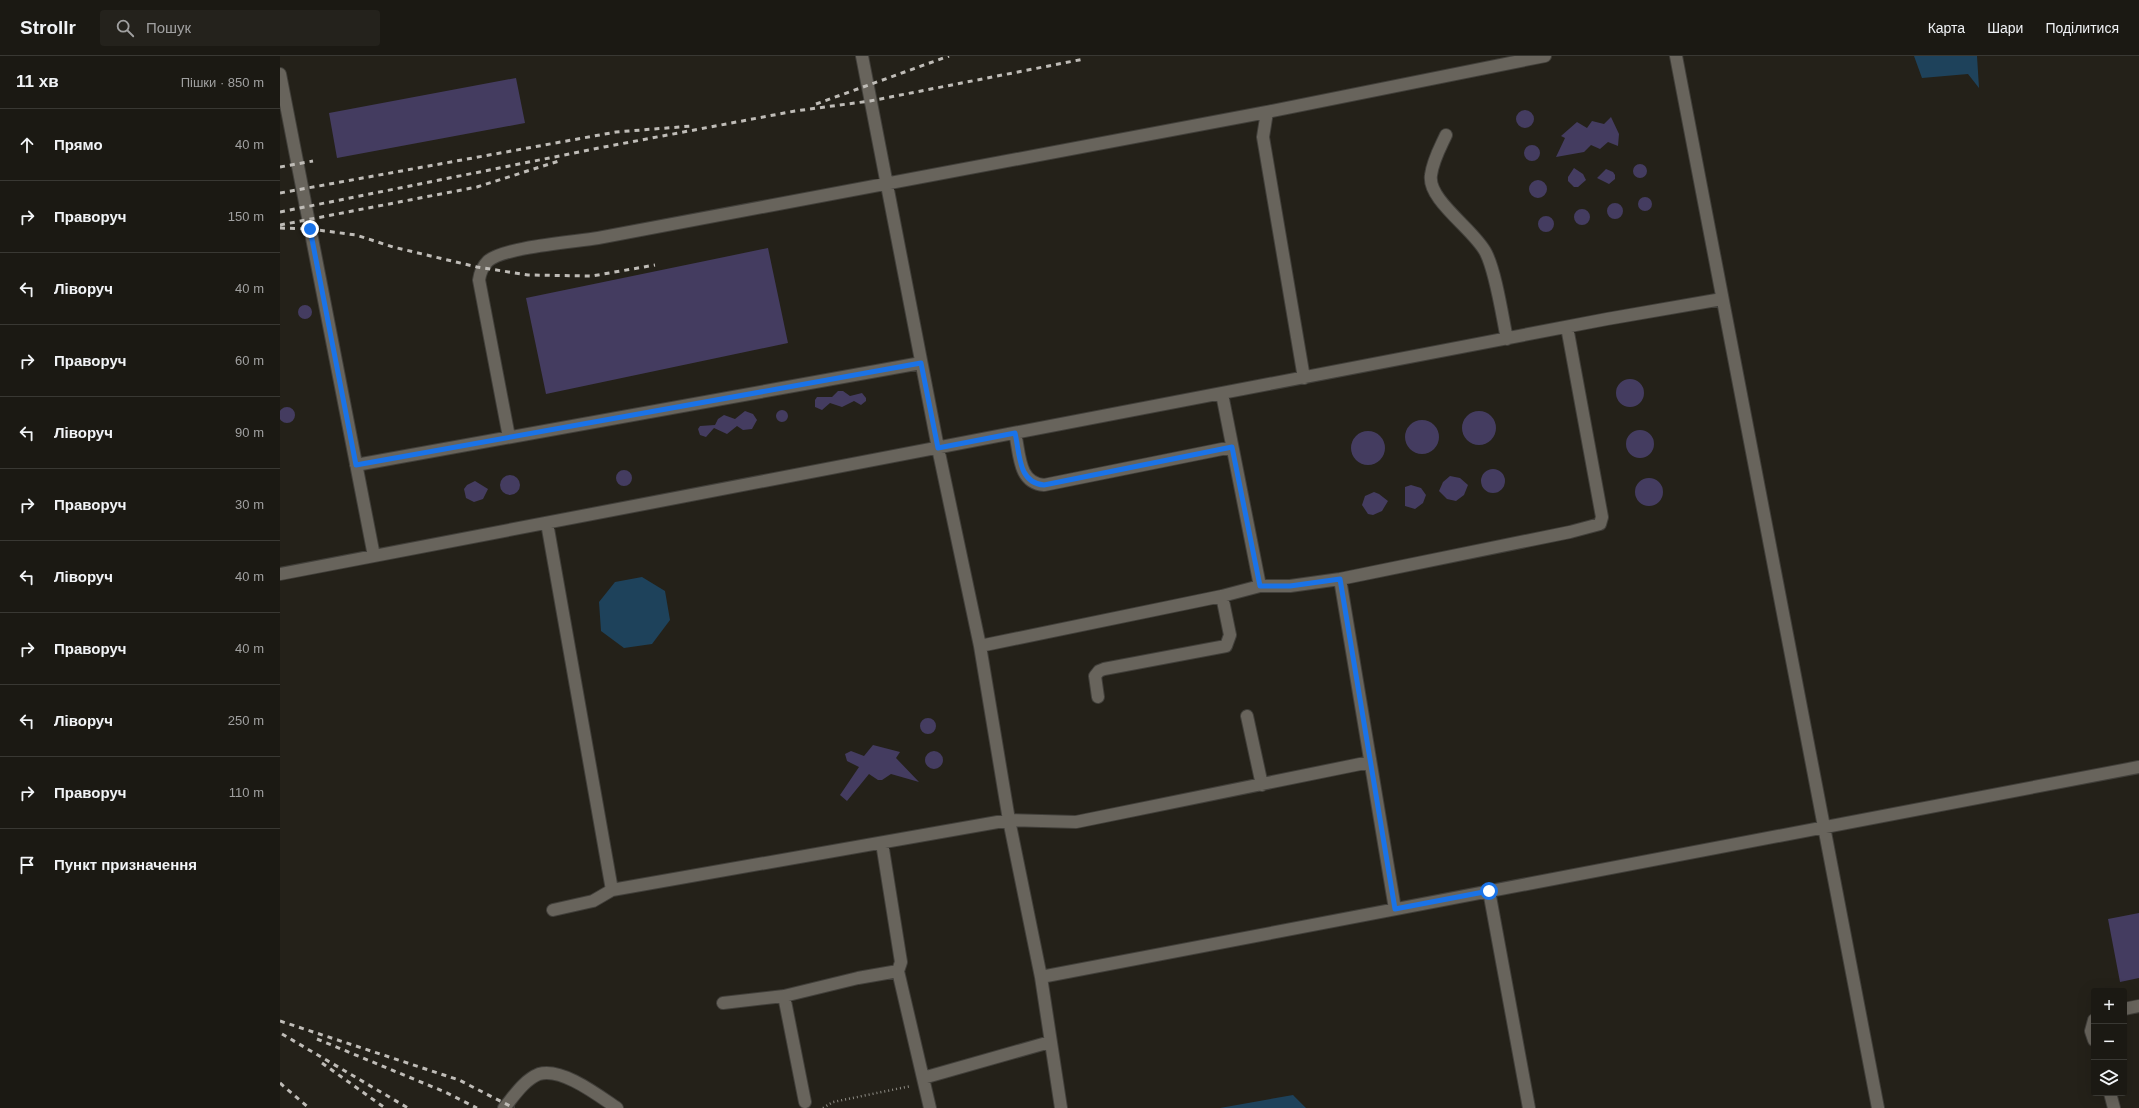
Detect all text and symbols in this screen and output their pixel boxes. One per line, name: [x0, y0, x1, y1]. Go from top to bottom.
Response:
search box: [100, 10, 380, 46]
text: Strollr: [20, 17, 76, 38]
icon: search: [114, 17, 136, 39]
text: Пошук: [146, 19, 191, 36]
text: Карта: [1928, 20, 1965, 36]
text: Шари: [1987, 20, 2023, 36]
text: Поділитися: [2045, 20, 2119, 36]
text: 11 хв: [16, 72, 59, 91]
text: Пішки · 850 m: [181, 75, 264, 90]
icon: ahead: [16, 134, 38, 156]
text: Прямо: [54, 136, 103, 153]
text: 40 m: [235, 137, 264, 152]
icon: right: [16, 206, 38, 228]
text: Праворуч: [54, 208, 127, 225]
text: 150 m: [228, 209, 264, 224]
route end: [301, 220, 319, 238]
icon: left: [16, 278, 38, 300]
text: Ліворуч: [54, 280, 113, 297]
text: 40 m: [235, 281, 264, 296]
icon: right: [16, 350, 38, 372]
text: Праворуч: [54, 352, 127, 369]
text: 60 m: [235, 353, 264, 368]
icon: left: [16, 422, 38, 444]
text: Ліворуч: [54, 424, 113, 441]
text: 90 m: [235, 425, 264, 440]
icon: right: [16, 494, 38, 516]
text: Праворуч: [54, 496, 127, 513]
text: 30 m: [235, 497, 264, 512]
icon: left: [16, 566, 38, 588]
text: Ліворуч: [54, 568, 113, 585]
text: 40 m: [235, 569, 264, 584]
icon: right: [16, 638, 38, 660]
text: Праворуч: [54, 640, 127, 657]
text: 40 m: [235, 641, 264, 656]
icon: left: [16, 710, 38, 732]
text: Ліворуч: [54, 712, 113, 729]
text: 250 m: [228, 713, 264, 728]
icon: right: [16, 782, 38, 804]
text: Праворуч: [54, 784, 127, 801]
text: 110 m: [229, 785, 264, 800]
icon: arrive: [16, 854, 38, 876]
text: Пункт призначення: [54, 856, 197, 873]
route start: [1480, 882, 1498, 900]
map controls: [2091, 988, 2127, 1096]
button: +: [2091, 988, 2127, 1024]
button: −: [2091, 1024, 2127, 1060]
button: layers: [2091, 1060, 2127, 1096]

